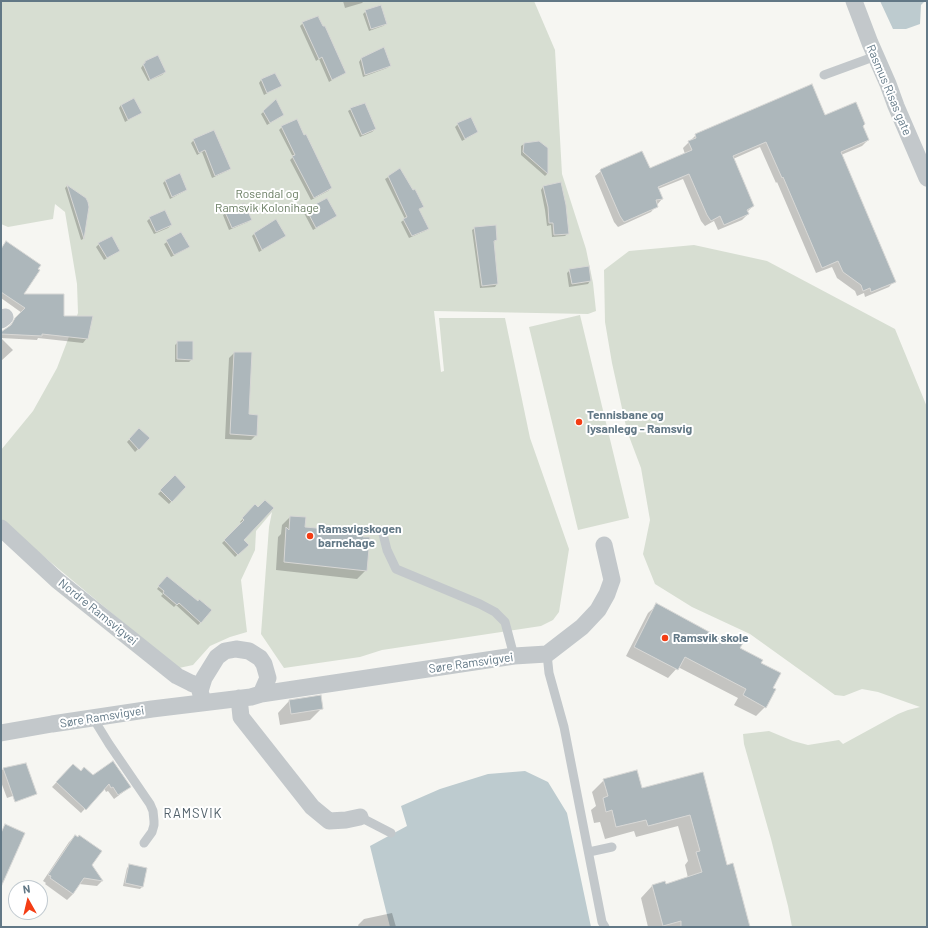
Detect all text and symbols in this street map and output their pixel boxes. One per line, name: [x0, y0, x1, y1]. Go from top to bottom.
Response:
street label: Rasmus Risas gate: [863, 42, 915, 138]
park label: Rosendal og Ramsvik Kolonihage: [215, 187, 319, 215]
place label: Tennisbane og lysanlegg - Ramsvig: [587, 408, 692, 436]
marker: Tennisbane og lysanlegg - Ramsvig: [574, 417, 584, 427]
place label: Ramsvigskogen barnehage: [318, 522, 402, 550]
marker: Ramsvigskogen barnehage: [305, 531, 315, 541]
street label: Nordre Ramsvigvei: [56, 576, 140, 648]
place label: Ramsvik skole: [673, 631, 748, 645]
marker: Ramsvik skole: [660, 633, 670, 643]
street label: Søre Ramsvigvei: [428, 650, 514, 676]
street label: Søre Ramsvigvei: [59, 703, 145, 731]
district label: RAMSVIK: [163, 806, 223, 822]
north arrow: [8, 880, 48, 920]
text: N: [22, 882, 31, 896]

